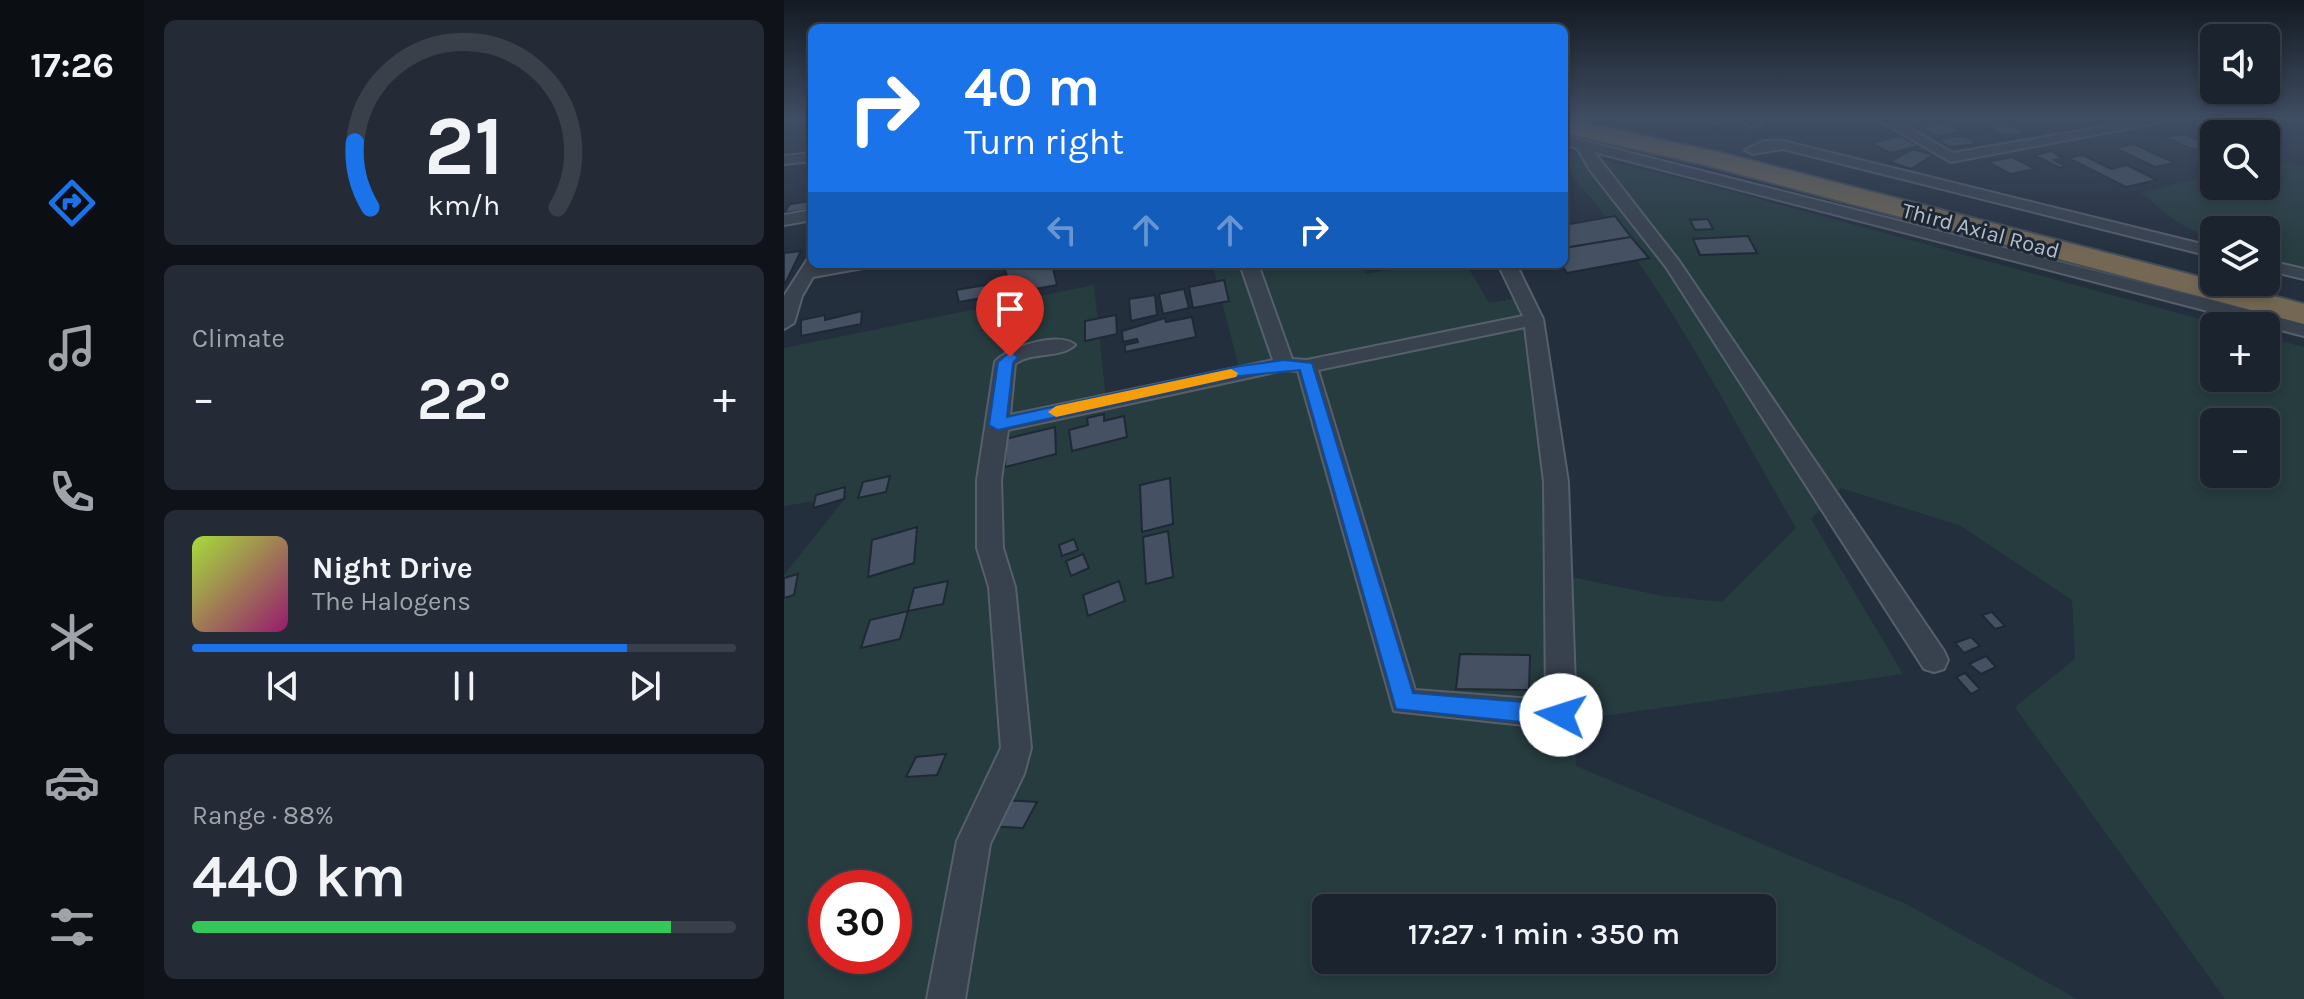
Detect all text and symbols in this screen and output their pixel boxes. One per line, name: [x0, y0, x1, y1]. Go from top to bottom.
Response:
map controls: [2200, 24, 2280, 488]
button: sound: [2200, 24, 2280, 104]
text: 17:26: [30, 44, 114, 86]
text: 40 m: [964, 54, 1100, 119]
icon: right: [832, 56, 936, 160]
text: 21: [424, 98, 504, 195]
button: search: [2200, 120, 2280, 200]
text: Turn right: [964, 121, 1124, 163]
icon: directions: [44, 175, 100, 231]
text: km/h: [428, 190, 500, 223]
street label: Third Axial Road: [1899, 197, 2062, 264]
icon: left: [1040, 208, 1084, 252]
icon: ahead: [1124, 208, 1168, 252]
icon: ahead: [1208, 208, 1252, 252]
icon: right: [1292, 208, 1336, 252]
button: layers: [2200, 216, 2280, 296]
pin: [976, 275, 1044, 357]
icon: arrive: [988, 287, 1032, 331]
button: +: [2200, 312, 2280, 392]
icon: music: [44, 320, 100, 376]
text: Climate: [192, 323, 285, 354]
text: 22°: [417, 364, 511, 434]
text: −: [192, 373, 215, 424]
text: +: [713, 373, 736, 424]
button: −: [2200, 408, 2280, 488]
icon: phone: [44, 464, 100, 520]
text: Night Drive: [312, 550, 473, 586]
text: The Halogens: [312, 586, 471, 617]
icon: climate: [44, 609, 100, 665]
icon: previous: [261, 664, 305, 708]
icon: pause: [442, 664, 486, 708]
icon: next: [623, 664, 667, 708]
position arrow: [1519, 673, 1603, 757]
icon: car: [44, 754, 100, 810]
text: Range · 88%: [192, 800, 334, 831]
text: 440 km: [192, 841, 406, 911]
speed limit sign: 30: [808, 870, 912, 974]
icon: filters: [44, 899, 100, 955]
text: 17:27 · 1 min · 350 m: [1408, 916, 1680, 952]

